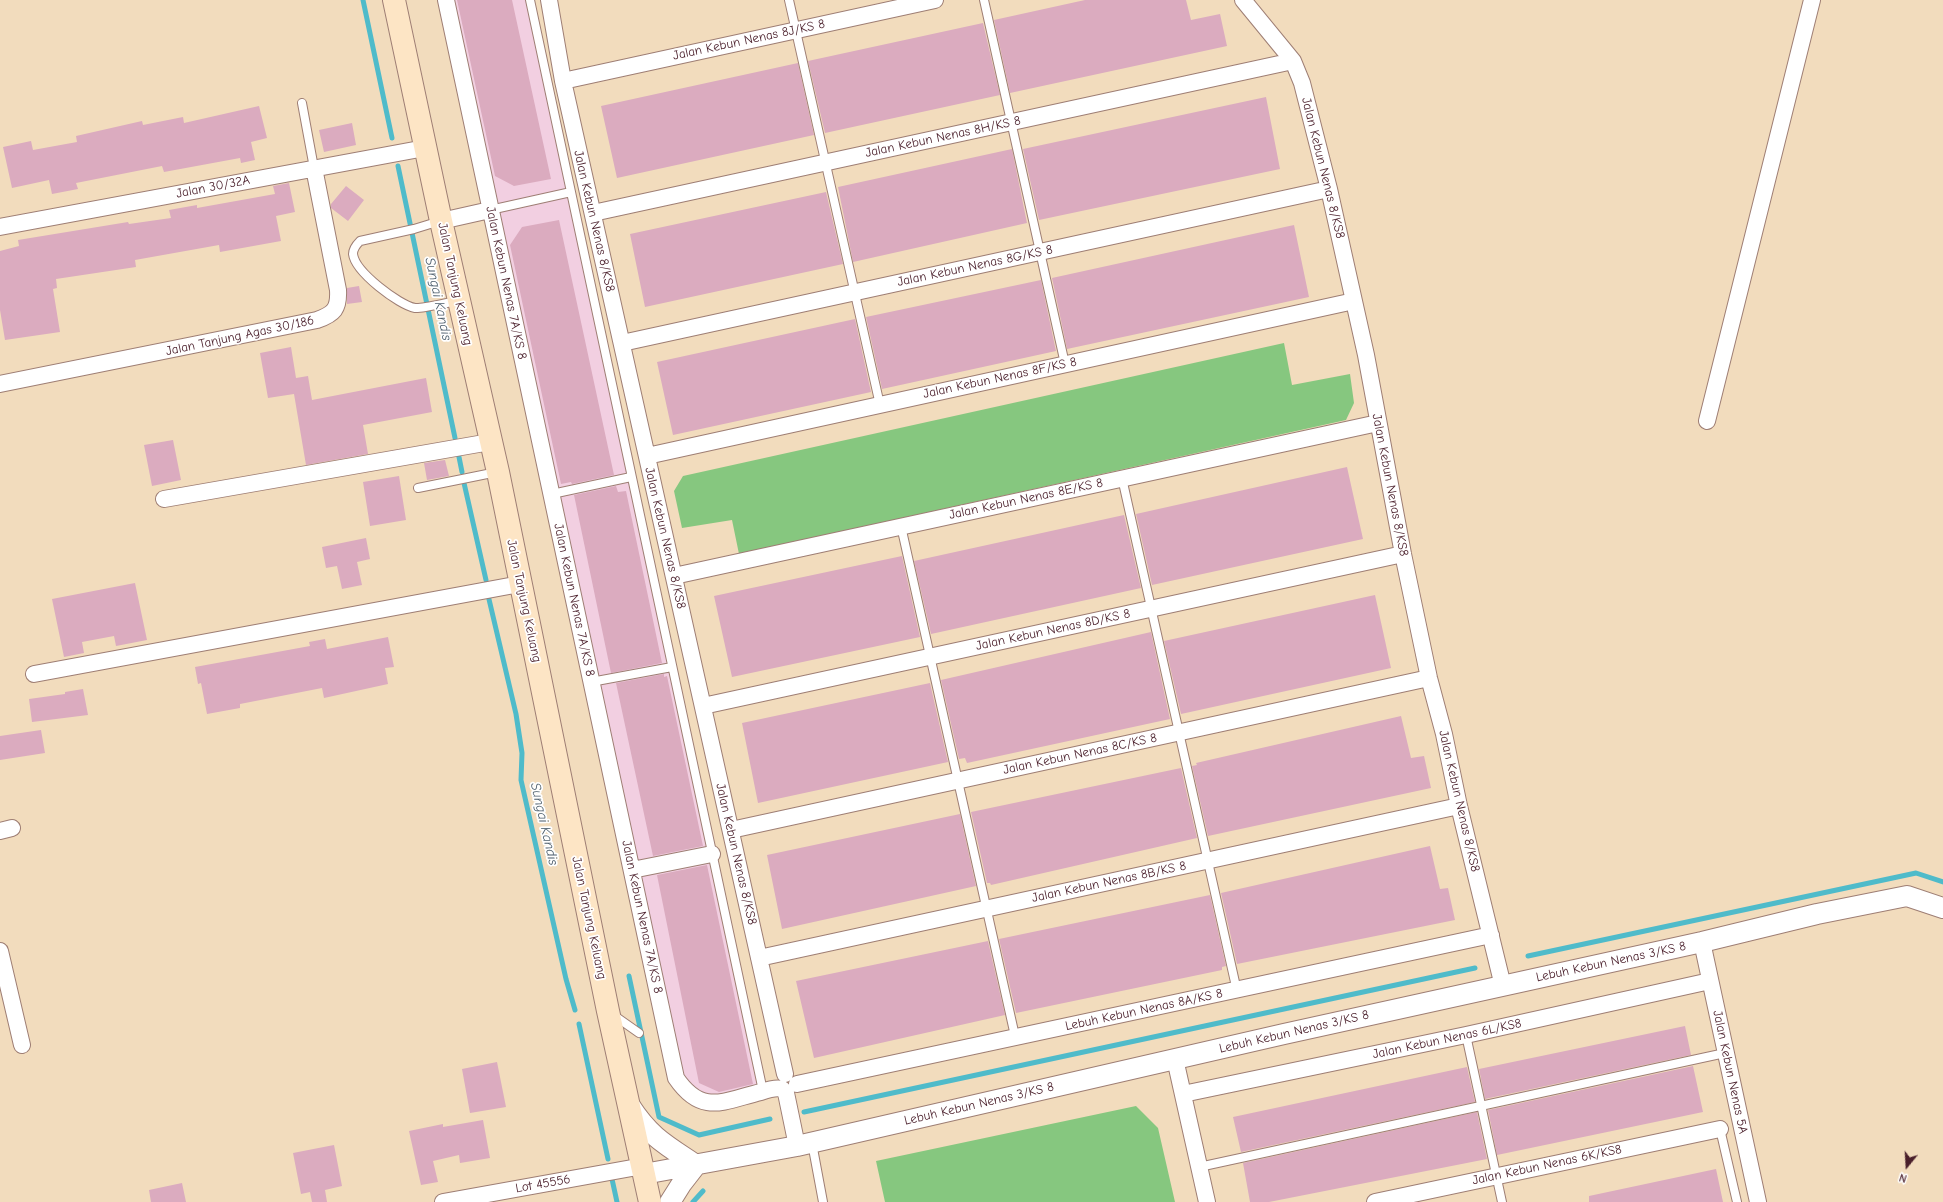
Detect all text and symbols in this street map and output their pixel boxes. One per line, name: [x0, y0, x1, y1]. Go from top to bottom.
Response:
street label: Jalan Kebun Nenas 8J/KS 8: [671, 16, 827, 64]
street label: Jalan Kebun Nenas 8/KS8: [1298, 96, 1348, 240]
street label: Jalan Kebun Nenas 8H/KS 8: [864, 113, 1022, 161]
street label: Jalan Kebun Nenas 8/KS8: [570, 149, 618, 293]
street label: Jalan 30/32A: [175, 172, 251, 202]
street label: Jalan Kebun Nenas 7A/KS 8: [482, 205, 530, 361]
street label: Jalan Tanjung Keluang: [434, 221, 476, 347]
street label: Jalan Kebun Nenas 8G/KS 8: [896, 242, 1054, 290]
water label: Sungai Kandis: [421, 256, 455, 342]
street label: Jalan Tanjung Agas 30/186: [164, 313, 316, 359]
street label: Jalan Kebun Nenas 8F/KS 8: [922, 354, 1078, 402]
street label: Jalan Kebun Nenas 8/KS8: [1369, 412, 1411, 558]
street label: Jalan Kebun Nenas 8/KS8: [641, 466, 689, 610]
street label: Jalan Kebun Nenas 8E/KS 8: [948, 475, 1104, 523]
street label: Jalan Kebun Nenas 7A/KS 8: [550, 522, 598, 678]
street label: Jalan Tanjung Keluang: [503, 538, 545, 664]
street label: Jalan Kebun Nenas 8D/KS 8: [974, 606, 1132, 654]
street label: Jalan Kebun Nenas 8/KS8: [1435, 729, 1483, 873]
street label: Jalan Kebun Nenas 8C/KS 8: [1001, 730, 1159, 778]
water label: Sungai Kandis: [526, 781, 562, 867]
street label: Jalan Kebun Nenas 8/KS8: [712, 782, 760, 926]
street label: Jalan Kebun Nenas 7A/KS 8: [618, 839, 666, 995]
street label: Jalan Tanjung Keluang: [568, 855, 610, 981]
street label: Jalan Kebun Nenas 8B/KS 8: [1030, 858, 1188, 906]
street label: Lebuh Kebun Nenas 3/KS 8: [1535, 938, 1687, 986]
street label: Lebuh Kebun Nenas 8A/KS 8: [1064, 986, 1224, 1034]
street label: Lebuh Kebun Nenas 3/KS 8: [1218, 1007, 1370, 1057]
street label: Jalan Kebun Nenas 5A: [1709, 1009, 1751, 1135]
street label: Jalan Kebun Nenas 6L/KS8: [1371, 1016, 1523, 1062]
street label: Lebuh Kebun Nenas 3/KS 8: [903, 1079, 1055, 1129]
street label: Jalan Kebun Nenas 6K/KS8: [1471, 1142, 1623, 1188]
north arrow: [1887, 1146, 1927, 1186]
street label: Lot 45556: [514, 1171, 572, 1197]
text: N: [1898, 1171, 1909, 1185]

